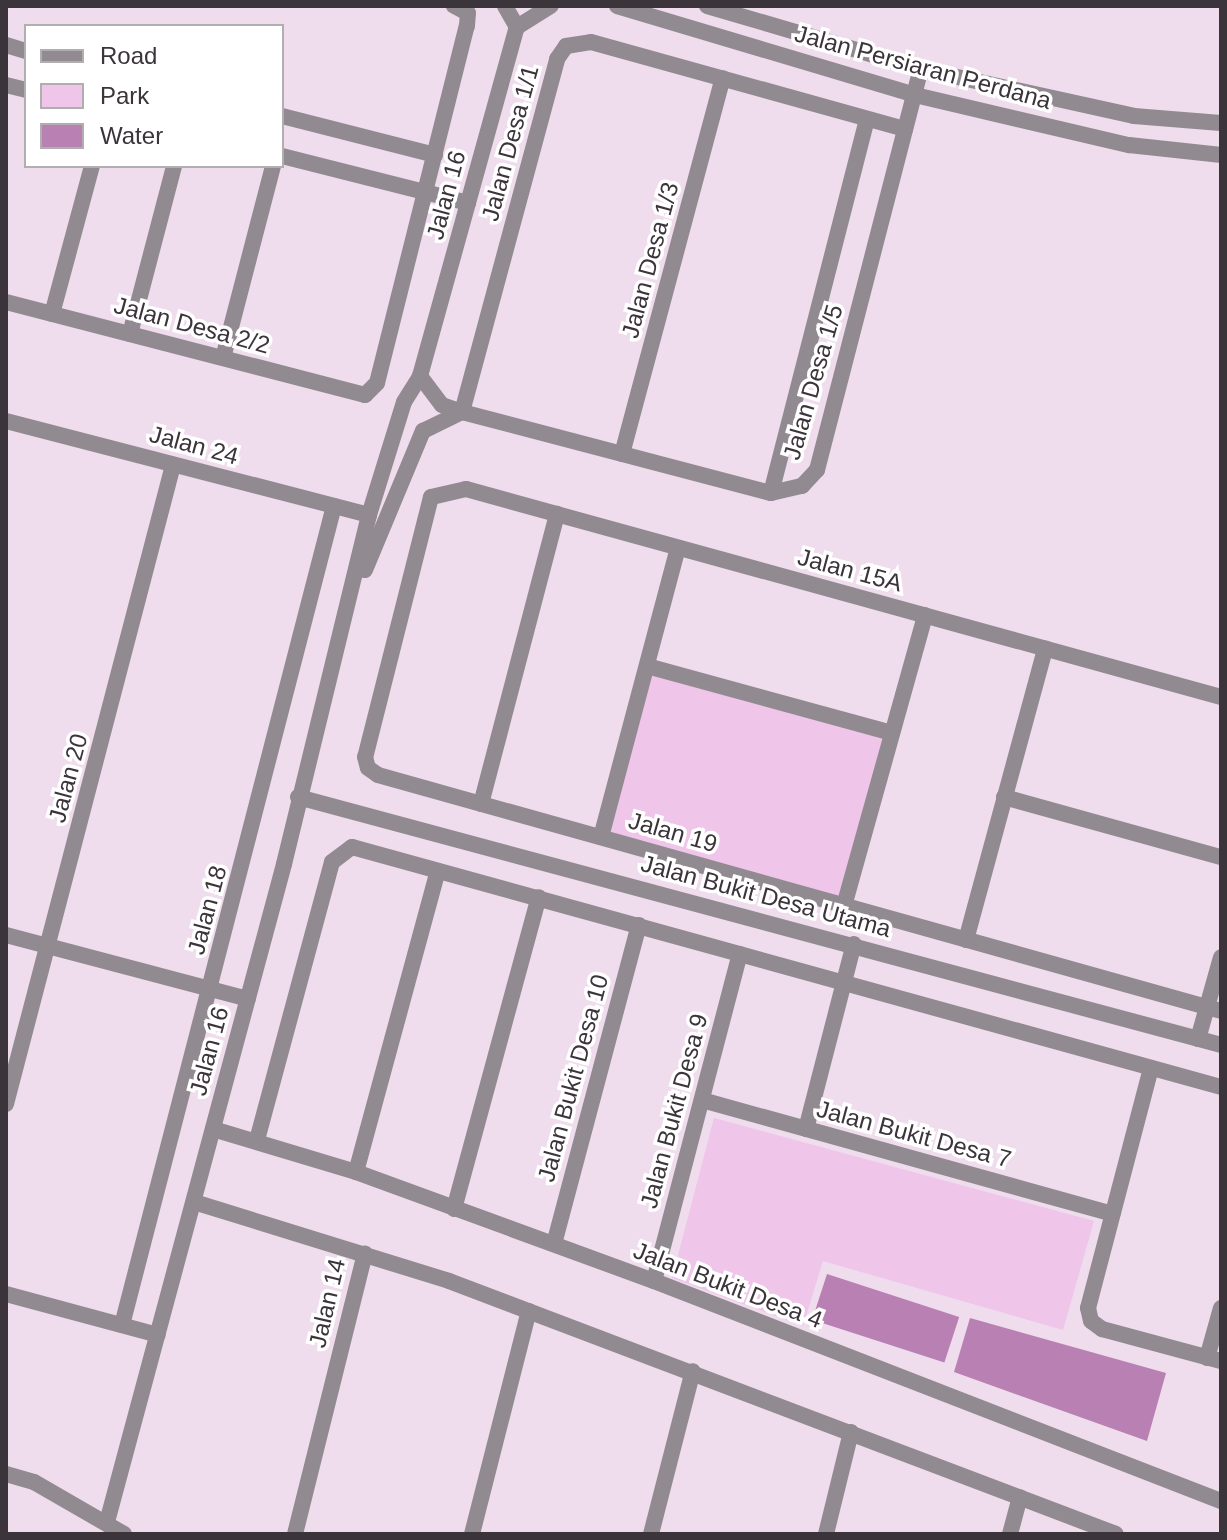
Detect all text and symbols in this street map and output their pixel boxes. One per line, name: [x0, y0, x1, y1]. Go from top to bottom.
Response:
street label: Jalan Persiaran Perdana: [792, 19, 1054, 115]
legend: [24, 24, 284, 168]
text: Road: [100, 42, 157, 69]
street label: Jalan Desa 1/1: [475, 62, 545, 224]
text: Park: [100, 82, 149, 109]
text: Water: [100, 122, 163, 149]
street label: Jalan 16: [420, 147, 472, 243]
street label: Jalan Desa 1/3: [615, 179, 685, 341]
street label: Jalan Desa 2/2: [111, 290, 273, 360]
street label: Jalan Desa 1/5: [777, 301, 849, 463]
street label: Jalan 24: [146, 419, 242, 471]
street label: Jalan 15A: [795, 542, 905, 598]
street label: Jalan 20: [42, 730, 94, 826]
street label: Jalan 19: [625, 806, 721, 858]
street label: Jalan Bukit Desa Utama: [638, 849, 894, 943]
street label: Jalan 18: [181, 862, 233, 958]
street label: Jalan Bukit Desa 10: [531, 971, 615, 1185]
street label: Jalan 16: [183, 1003, 235, 1099]
street label: Jalan Bukit Desa 9: [634, 1011, 714, 1211]
street label: Jalan Bukit Desa 7: [814, 1094, 1014, 1174]
street label: Jalan Bukit Desa 4: [629, 1236, 827, 1334]
street label: Jalan 14: [303, 1256, 351, 1350]

